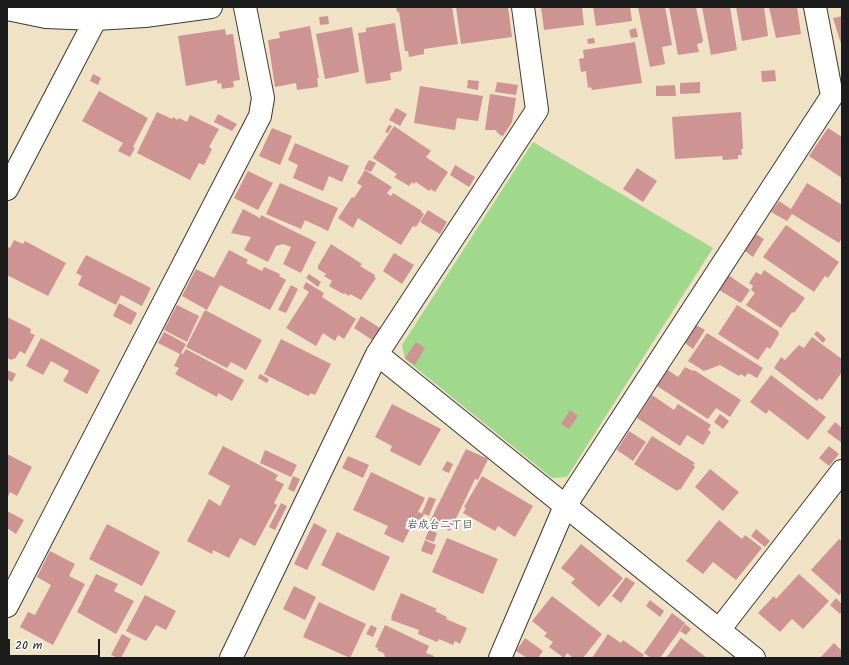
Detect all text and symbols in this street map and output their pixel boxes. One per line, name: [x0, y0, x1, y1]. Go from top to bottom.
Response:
district label: 岩成台二丁目: [407, 519, 473, 533]
scale bar: [10, 631, 102, 657]
text: 20 m: [15, 636, 42, 655]

